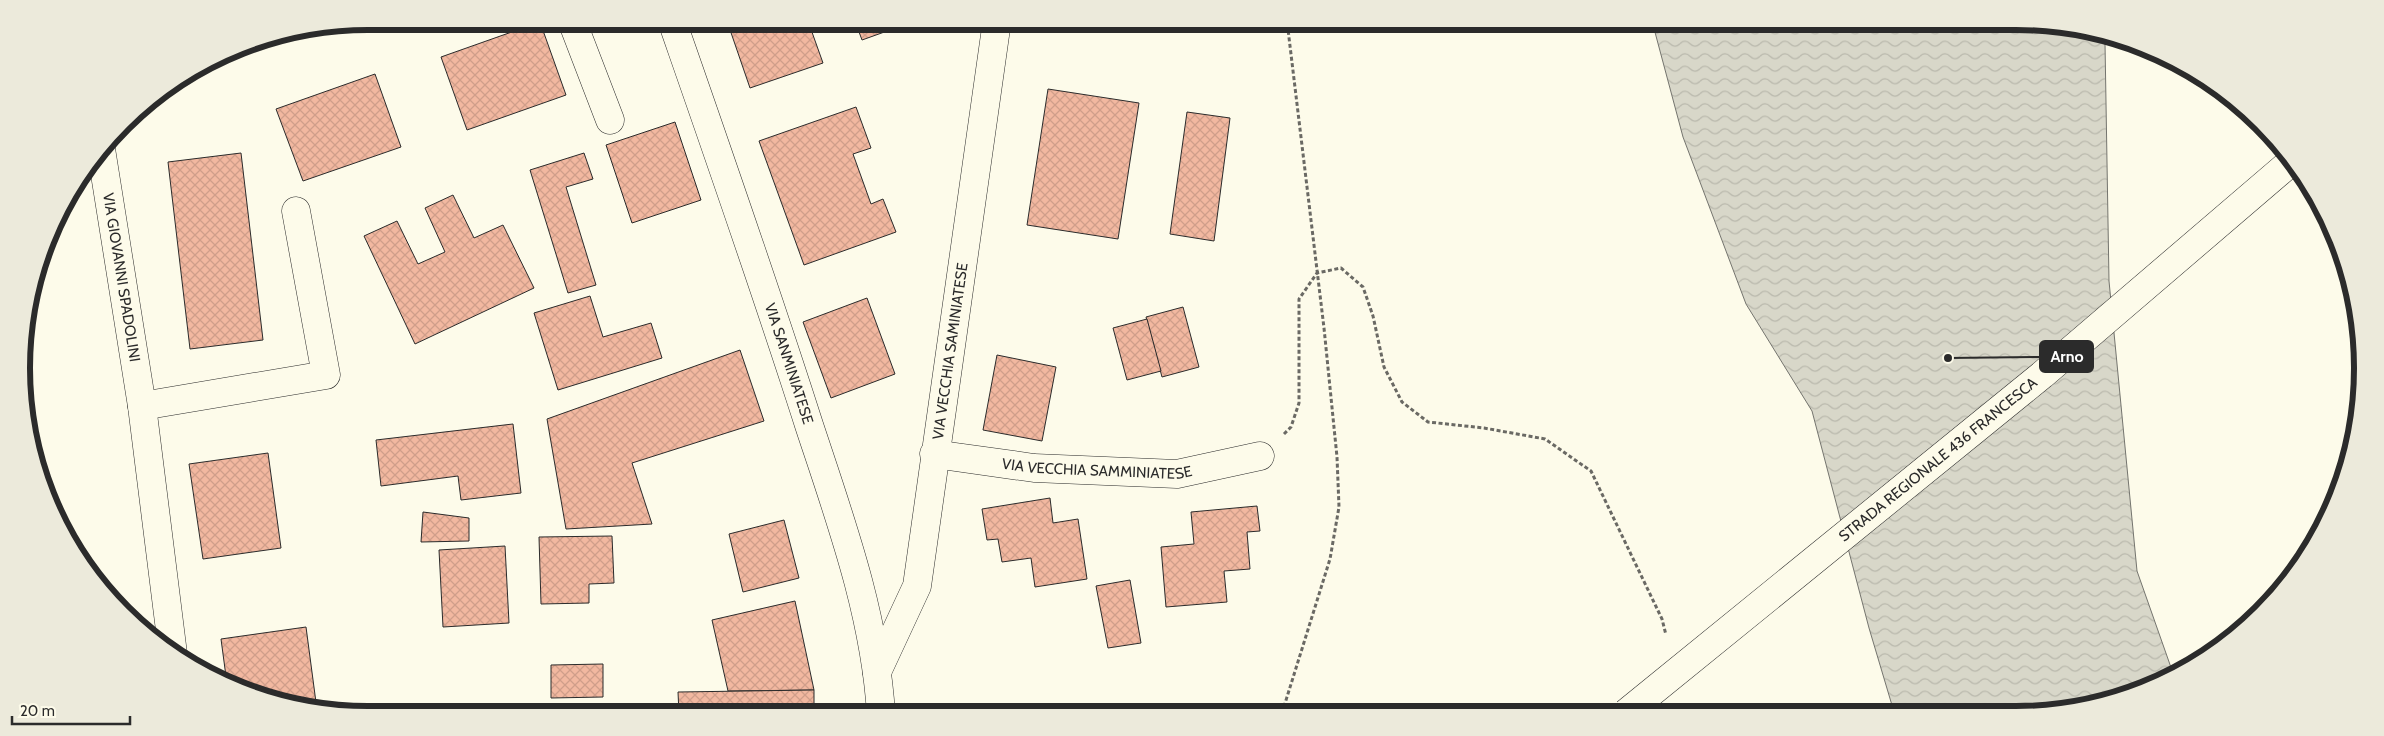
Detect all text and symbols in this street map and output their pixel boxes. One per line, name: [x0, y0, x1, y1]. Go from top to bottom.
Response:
street label: VIA GIOVANNI SPADOLINI: [99, 191, 144, 363]
street label: VIA VECCHIA SAMINIATESE: [929, 262, 972, 441]
street label: VIA SANMINIATESE: [761, 301, 817, 426]
callout: Arno: [2040, 341, 2093, 372]
text: Arno: [2050, 347, 2084, 366]
street label: STRADA REGIONALE 436 FRANCESCA: [1835, 373, 2041, 545]
street label: VIA VECCHIA SAMMINIATESE: [1001, 455, 1194, 483]
scale bar: [12, 694, 130, 726]
text: 20 m: [20, 702, 55, 720]

